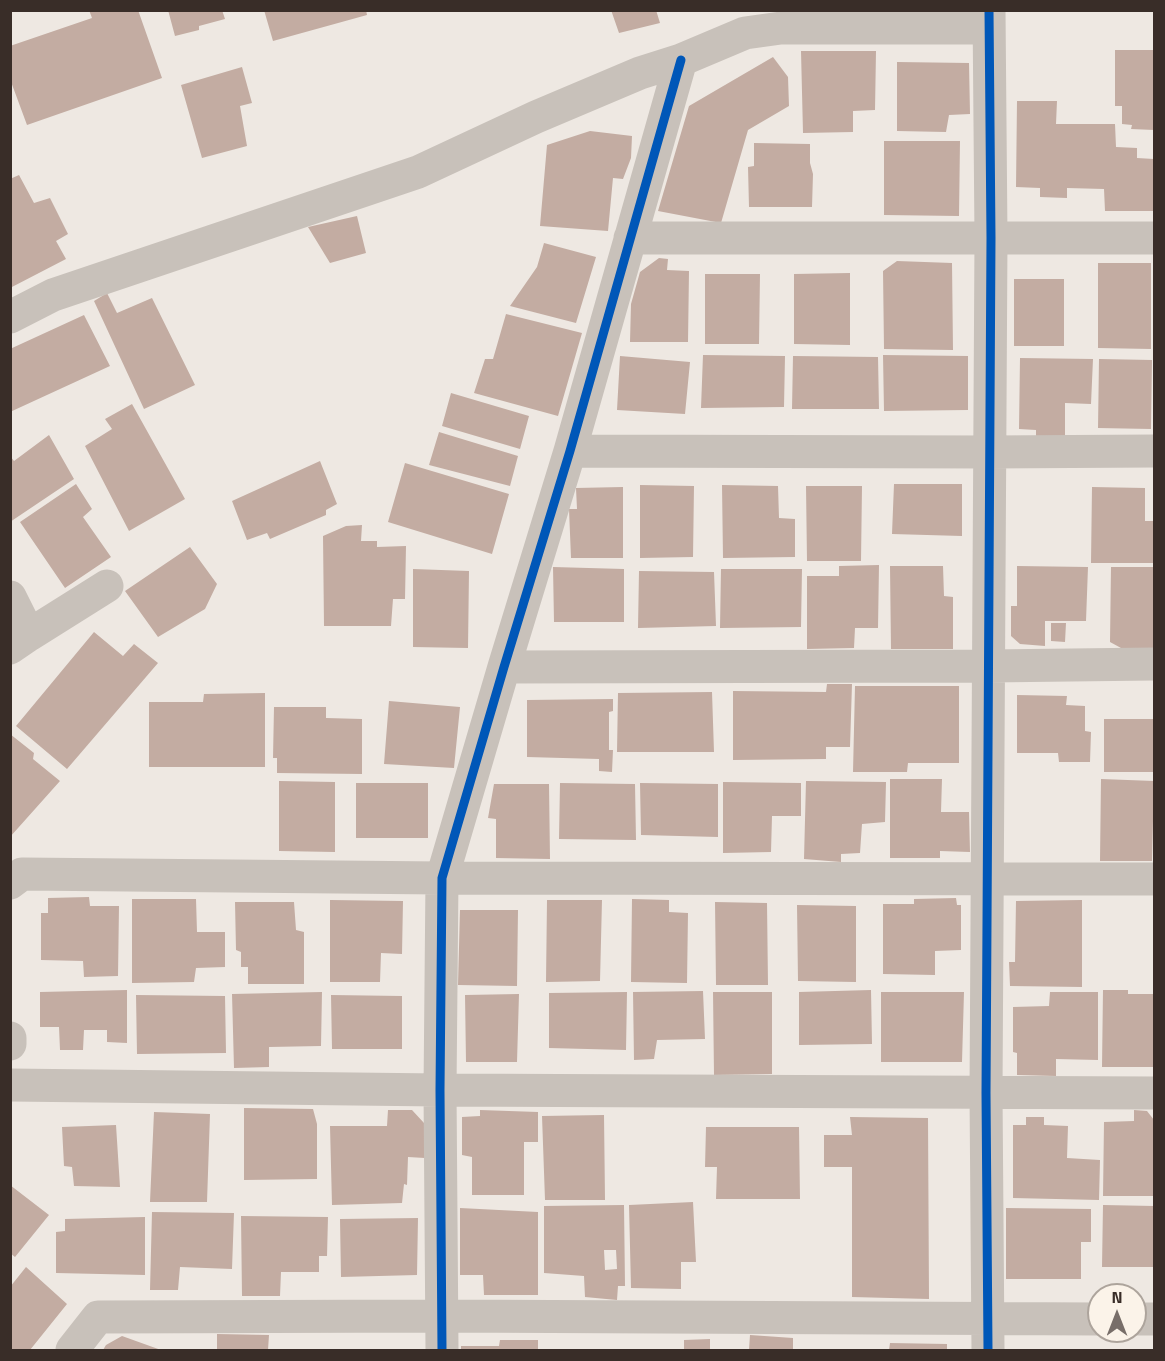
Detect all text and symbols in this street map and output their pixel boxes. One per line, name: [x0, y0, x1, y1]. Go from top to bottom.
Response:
north arrow: [1087, 1283, 1147, 1343]
text: N: [1111, 1285, 1123, 1309]

